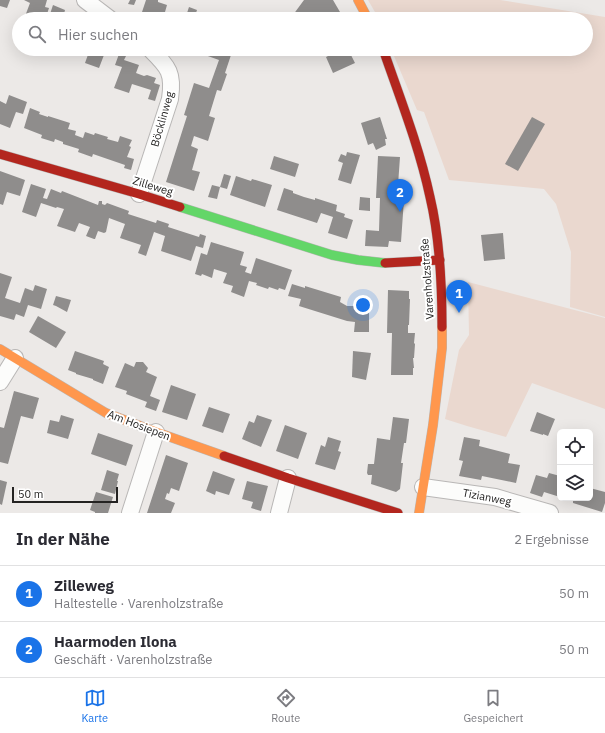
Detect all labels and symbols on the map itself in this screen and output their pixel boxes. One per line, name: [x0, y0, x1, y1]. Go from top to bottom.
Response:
street label: Böcklinweg: [147, 90, 177, 148]
street label: Zilleweg: [131, 173, 175, 199]
pin: 2: [387, 179, 413, 212]
street label: Varenholzstraße: [417, 238, 437, 320]
pin: 1: [446, 280, 472, 313]
your location: [353, 295, 373, 315]
street label: Am Hosiepen: [106, 407, 172, 443]
scale bar: [12, 485, 118, 504]
street label: Tizianweg: [462, 485, 513, 509]

